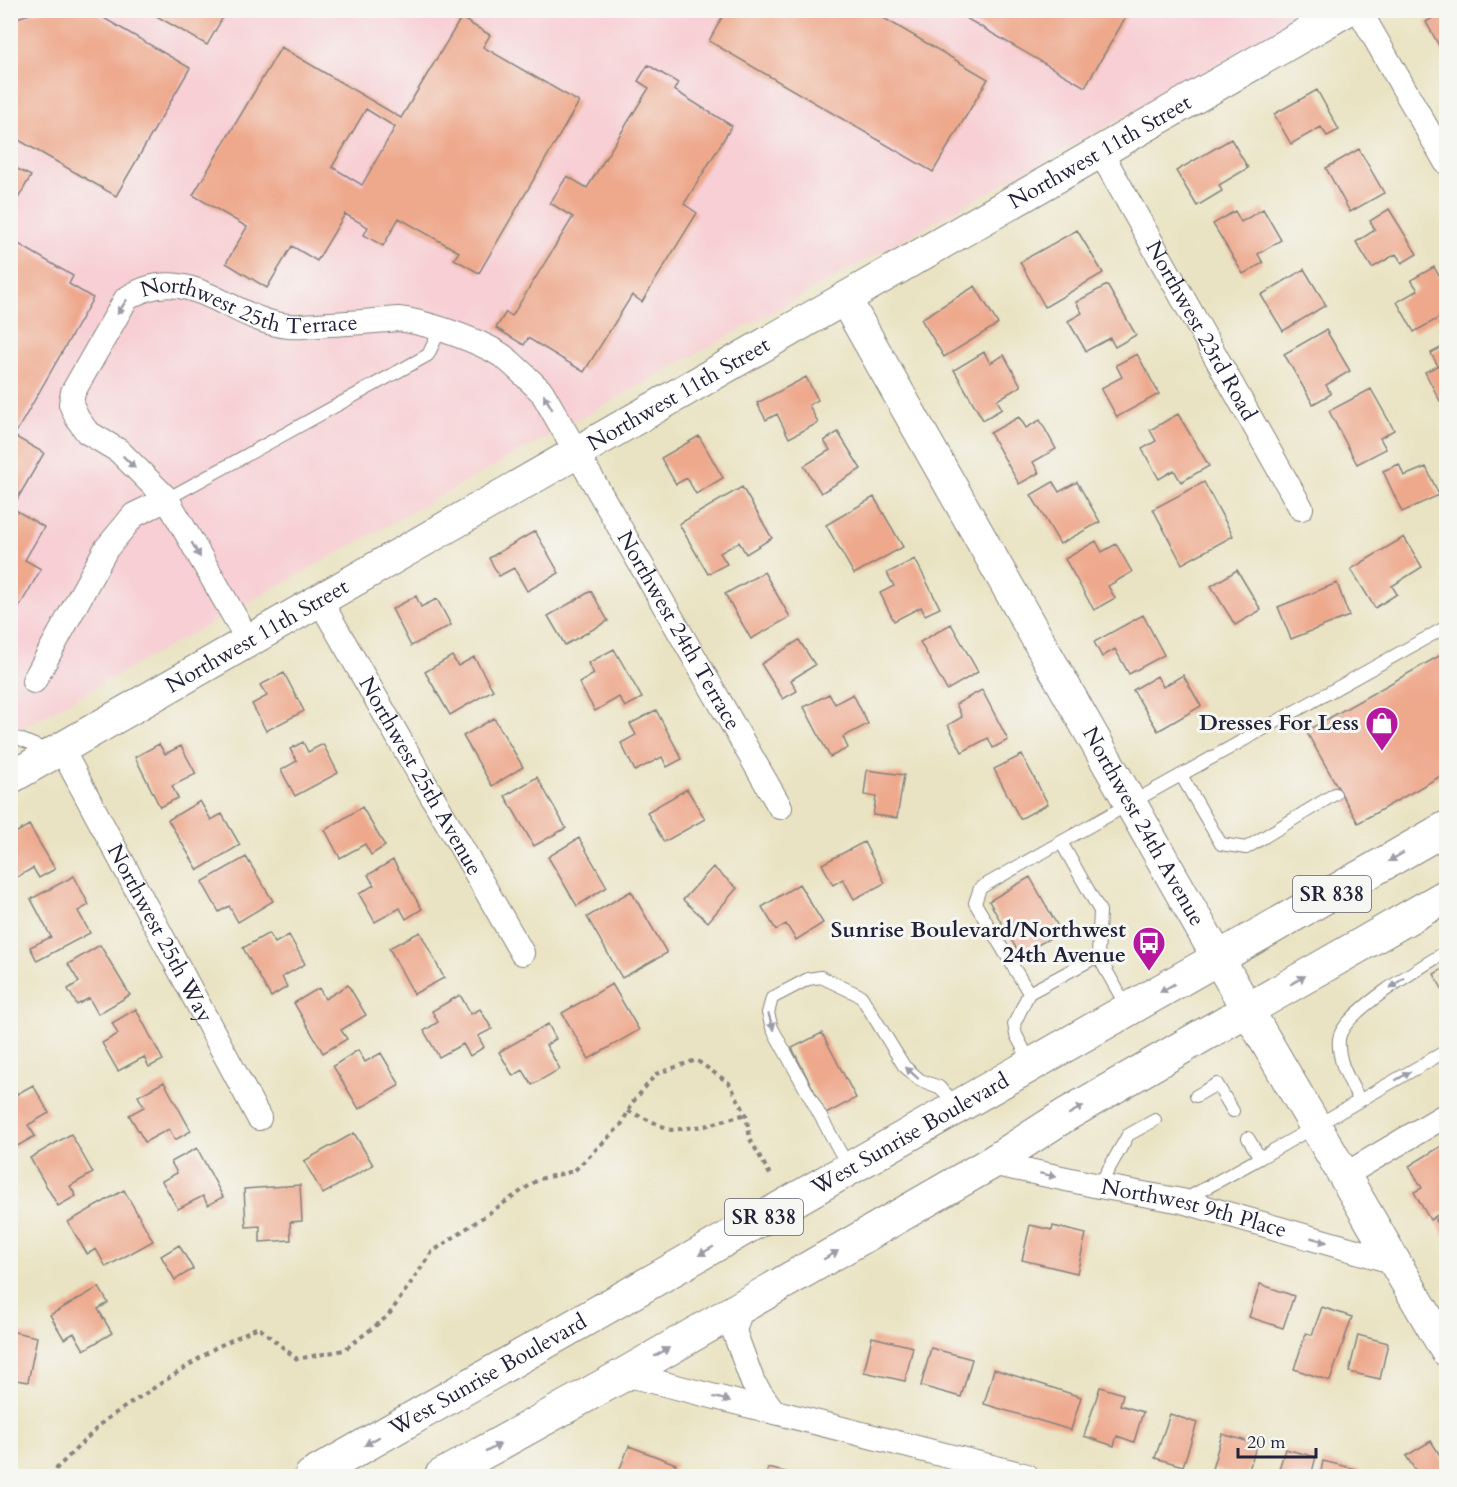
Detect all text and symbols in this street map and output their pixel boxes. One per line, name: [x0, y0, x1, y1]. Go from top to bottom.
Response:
street label: Northwest 11th Street: [1003, 88, 1197, 216]
street label: Northwest 23rd Road: [1138, 235, 1264, 426]
street label: Northwest 25th Terrace: [137, 270, 359, 341]
one-way arrow: [117, 298, 128, 315]
street label: Northwest 11th Street: [582, 330, 775, 458]
one-way arrow: [543, 393, 553, 410]
one-way arrow: [122, 454, 136, 468]
street label: Northwest 24th Terrace: [610, 525, 748, 735]
one-way arrow: [191, 542, 201, 559]
street label: Northwest 11th Street: [160, 572, 354, 700]
street label: Northwest 25th Avenue: [352, 671, 489, 881]
shop icon: Dresses For Less: [1364, 705, 1400, 752]
place label: Dresses For Less: [1199, 708, 1359, 738]
street label: Northwest 24th Avenue: [1075, 721, 1212, 931]
street label: Northwest 25th Way: [100, 839, 220, 1028]
one-way arrow: [1388, 852, 1404, 863]
road number: SR 838: [1293, 876, 1371, 912]
place label: Sunrise Boulevard/Northwest 24th Avenue: [831, 915, 1126, 970]
bus stop icon: Sunrise Boulevard/Northwest 24th Avenue: [1131, 925, 1167, 972]
one-way arrow: [1290, 975, 1306, 986]
one-way arrow: [1389, 977, 1405, 989]
one-way arrow: [1158, 983, 1175, 993]
one-way arrow: [767, 1013, 776, 1031]
street label: West Sunrise Boulevard: [805, 1066, 1015, 1203]
one-way arrow: [905, 1067, 920, 1080]
one-way arrow: [1395, 1071, 1412, 1081]
one-way arrow: [1068, 1104, 1084, 1115]
one-way arrow: [1039, 1171, 1058, 1180]
street label: Northwest 9th Place: [1099, 1172, 1290, 1245]
road number: SR 838: [725, 1199, 803, 1235]
one-way arrow: [1310, 1236, 1328, 1245]
one-way arrow: [697, 1246, 714, 1256]
one-way arrow: [823, 1249, 839, 1260]
street label: West Sunrise Boulevard: [383, 1306, 593, 1444]
one-way arrow: [654, 1347, 670, 1358]
one-way arrow: [714, 1395, 732, 1404]
scale bar: [1238, 1421, 1316, 1459]
text: 20 m: [1247, 1430, 1286, 1455]
one-way arrow: [364, 1436, 381, 1446]
one-way arrow: [484, 1443, 501, 1453]

